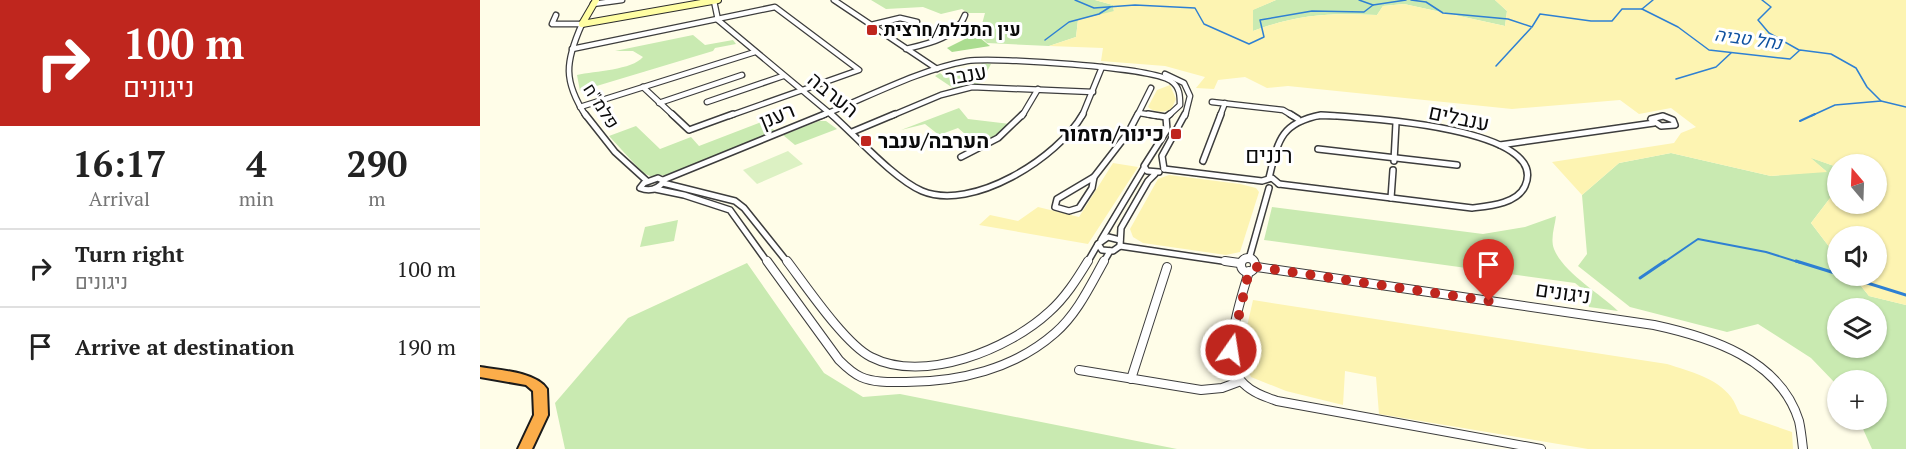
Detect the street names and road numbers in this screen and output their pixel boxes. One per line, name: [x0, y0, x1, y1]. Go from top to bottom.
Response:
street label: ענבר: [943, 57, 988, 91]
street label: הערבה: [802, 65, 865, 123]
street label: פלמ"ח: [578, 78, 625, 133]
street label: רענן: [755, 95, 799, 135]
street label: ענבלים: [1426, 97, 1492, 137]
street label: ניגונים: [1534, 274, 1593, 310]

